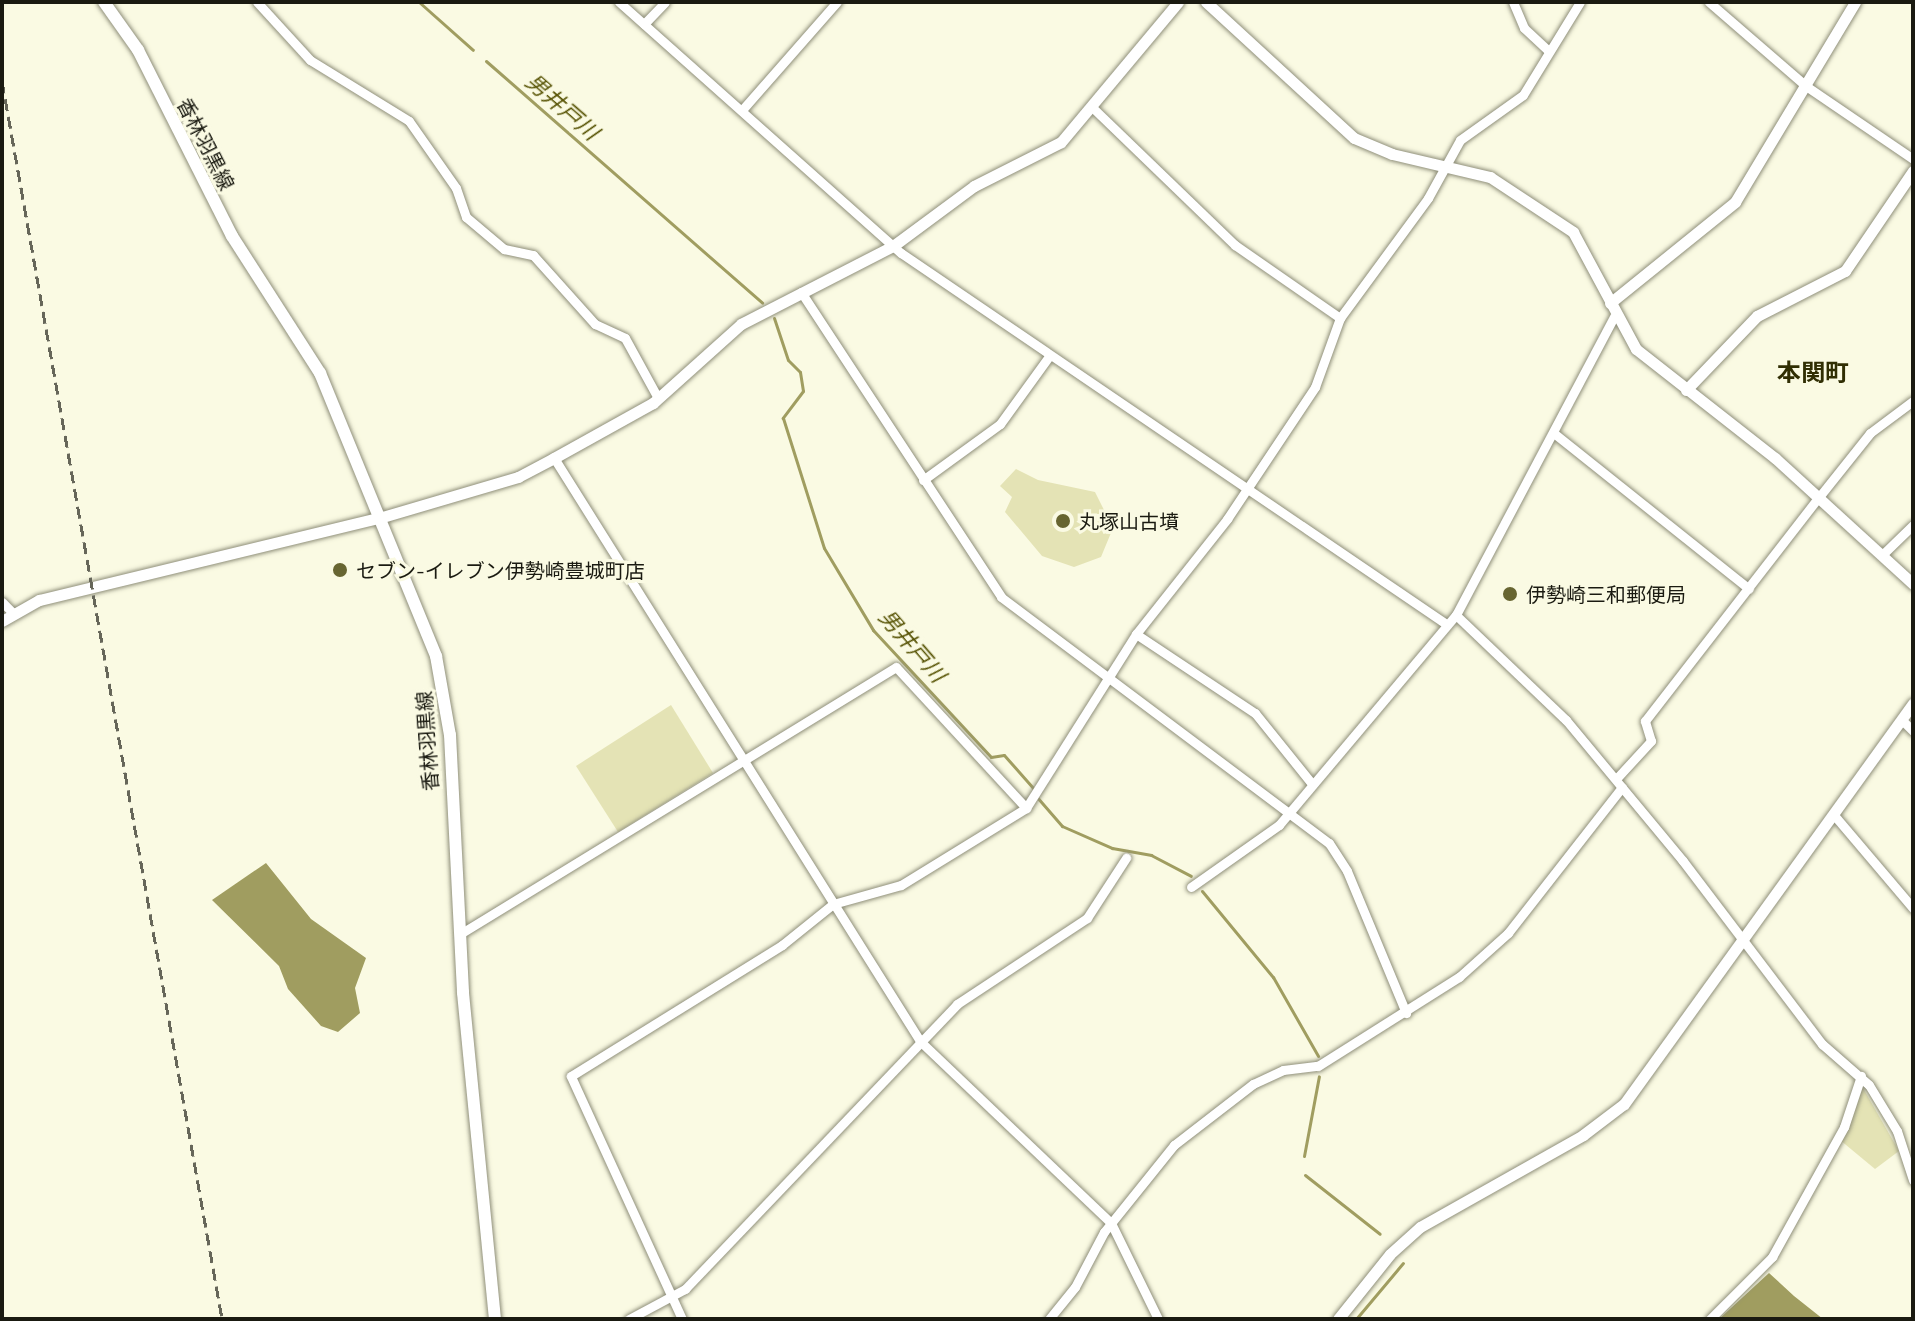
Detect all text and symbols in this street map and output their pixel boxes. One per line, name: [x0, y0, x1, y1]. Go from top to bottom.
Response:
water label: 男井戸川: [520, 68, 604, 146]
street label: 香林羽黒線: [173, 94, 239, 194]
district label: 本関町: [1777, 359, 1849, 387]
place label: 丸塚山古墳: [1079, 509, 1179, 533]
marker: 丸塚山古墳: [1054, 512, 1072, 530]
place label: セブン-イレブン伊勢崎豊城町店: [356, 558, 645, 582]
marker: セブン-イレブン伊勢崎豊城町店: [331, 561, 349, 579]
place label: 伊勢崎三和郵便局: [1526, 582, 1686, 606]
marker: 伊勢崎三和郵便局: [1501, 585, 1519, 603]
water label: 男井戸川: [873, 604, 951, 688]
street label: 香林羽黒線: [412, 690, 442, 792]

